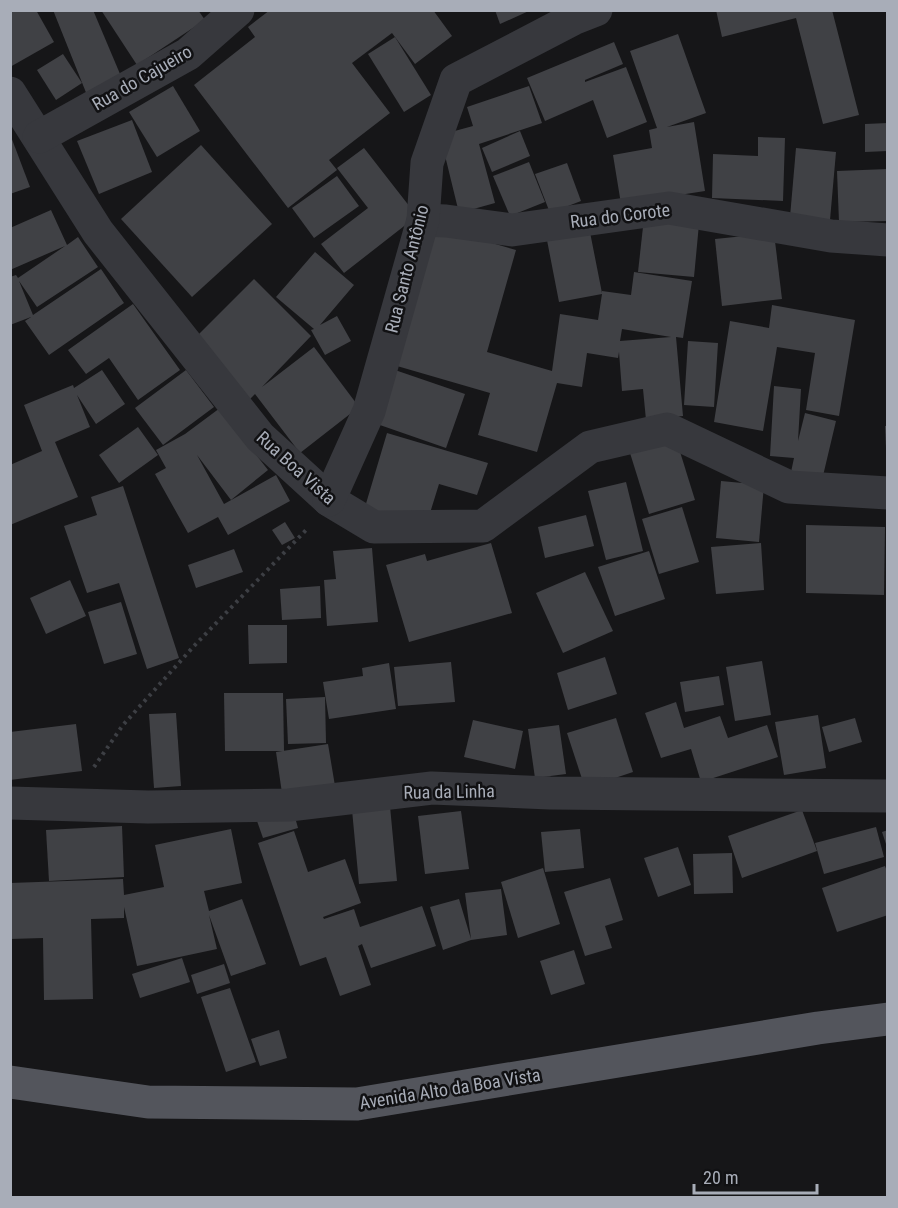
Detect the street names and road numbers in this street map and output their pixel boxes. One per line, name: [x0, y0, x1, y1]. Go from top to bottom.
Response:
street label: Rua do Cajueiro: [88, 41, 195, 115]
street label: Rua do Corote: [569, 199, 671, 232]
street label: Rua Santo Antônio: [380, 203, 433, 335]
street label: Rua Boa Vista: [253, 427, 340, 509]
street label: Rua da Linha: [403, 780, 495, 803]
street label: Avenida Alto da Boa Vista: [358, 1064, 542, 1113]

